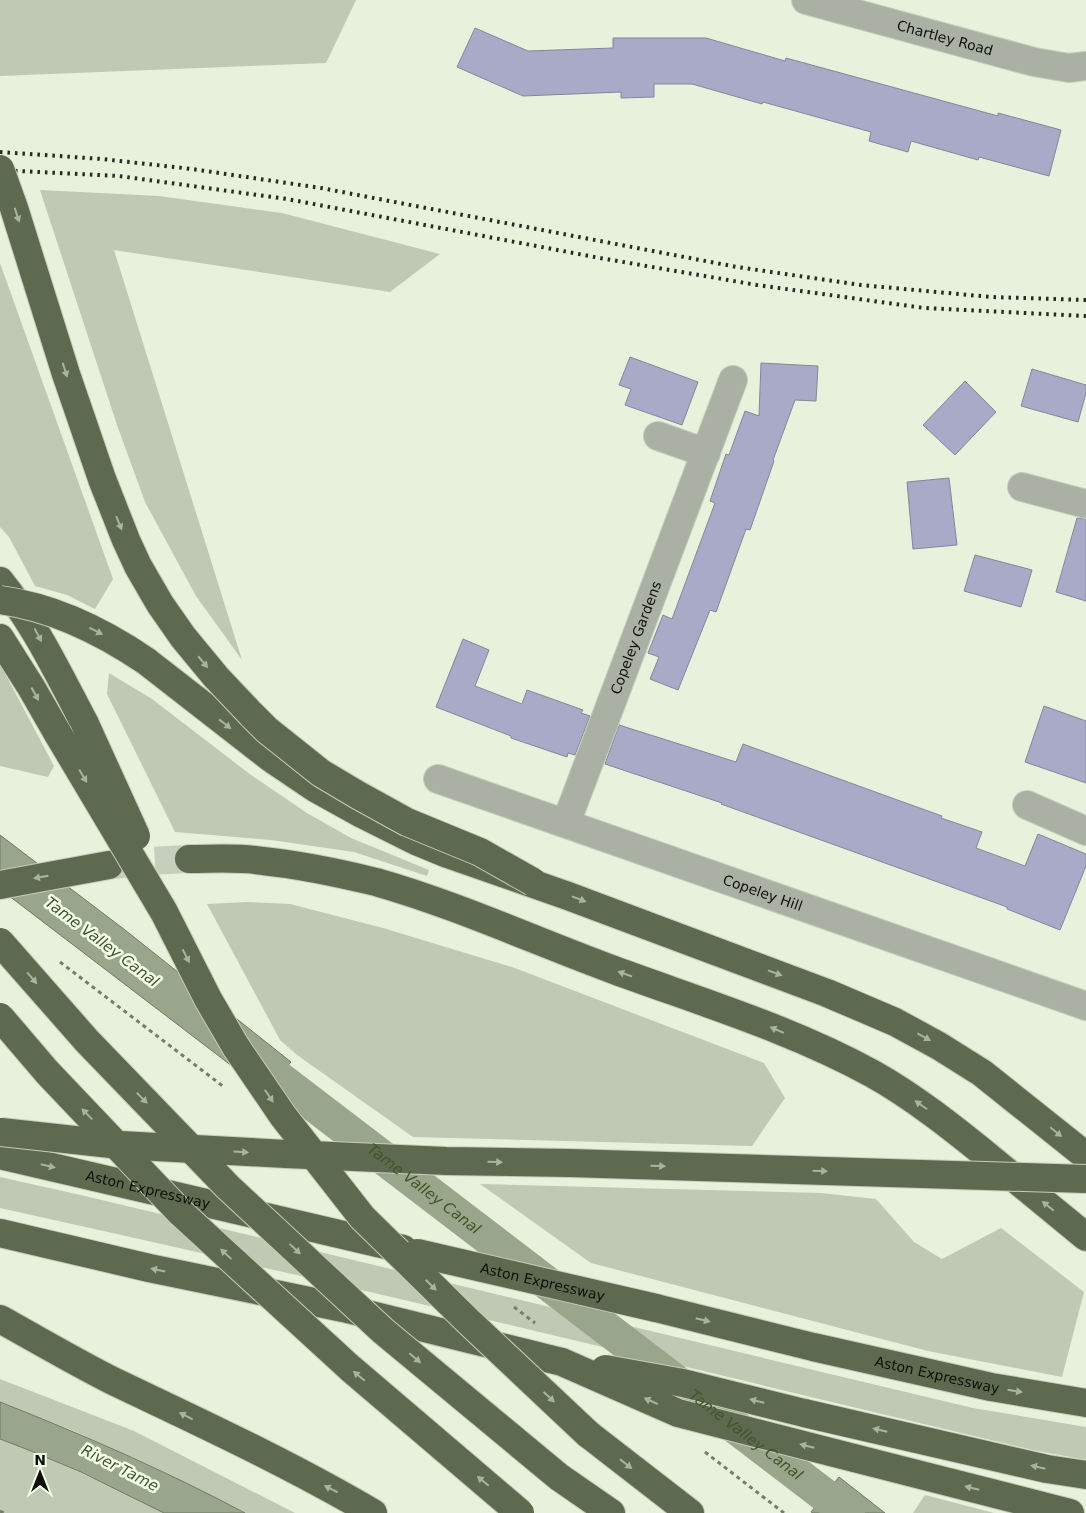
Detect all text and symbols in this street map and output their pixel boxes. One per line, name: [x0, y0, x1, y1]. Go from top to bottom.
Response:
street label: Chartley Road: [895, 17, 995, 58]
one-way arrow: [13, 208, 21, 223]
one-way arrow: [62, 363, 69, 378]
one-way arrow: [115, 516, 123, 531]
street label: Copeley Gardens: [607, 579, 664, 697]
one-way arrow: [89, 627, 103, 635]
one-way arrow: [34, 628, 42, 643]
one-way arrow: [197, 655, 209, 667]
one-way arrow: [31, 688, 40, 701]
one-way arrow: [219, 719, 232, 729]
one-way arrow: [78, 769, 87, 782]
street label: Copeley Hill: [721, 871, 805, 914]
one-way arrow: [33, 874, 49, 882]
water label: Tame Valley Canal: [42, 893, 163, 991]
one-way arrow: [572, 896, 586, 904]
one-way arrow: [182, 949, 190, 963]
one-way arrow: [768, 969, 783, 977]
one-way arrow: [617, 970, 632, 978]
one-way arrow: [26, 972, 38, 984]
one-way arrow: [770, 1025, 785, 1033]
one-way arrow: [917, 1033, 931, 1042]
one-way arrow: [264, 1089, 274, 1102]
one-way arrow: [136, 1092, 148, 1104]
one-way arrow: [914, 1100, 928, 1110]
one-way arrow: [81, 1109, 93, 1121]
one-way arrow: [1049, 1127, 1062, 1138]
water label: Tame Valley Canal: [364, 1140, 485, 1239]
one-way arrow: [234, 1148, 250, 1156]
one-way arrow: [487, 1158, 503, 1166]
one-way arrow: [40, 1162, 56, 1170]
one-way arrow: [650, 1163, 666, 1171]
street label: Aston Expressway: [84, 1167, 212, 1212]
one-way arrow: [812, 1167, 828, 1175]
one-way arrow: [1042, 1201, 1054, 1212]
one-way arrow: [288, 1243, 300, 1255]
one-way arrow: [220, 1249, 233, 1260]
street label: Aston Expressway: [479, 1260, 607, 1304]
one-way arrow: [149, 1265, 165, 1273]
one-way arrow: [425, 1279, 437, 1291]
one-way arrow: [696, 1316, 711, 1324]
one-way arrow: [409, 1352, 421, 1364]
street label: Aston Expressway: [873, 1353, 1001, 1396]
one-way arrow: [353, 1371, 365, 1382]
water label: Tame Valley Canal: [686, 1386, 807, 1484]
one-way arrow: [1008, 1388, 1024, 1396]
one-way arrow: [542, 1391, 554, 1403]
one-way arrow: [644, 1397, 658, 1405]
one-way arrow: [749, 1397, 764, 1405]
one-way arrow: [179, 1411, 193, 1419]
one-way arrow: [872, 1426, 887, 1434]
water label: River Tame: [78, 1441, 162, 1495]
one-way arrow: [799, 1442, 814, 1450]
north arrow: [15, 1448, 65, 1498]
text: N: [34, 1452, 46, 1468]
one-way arrow: [619, 1458, 632, 1469]
one-way arrow: [1030, 1463, 1046, 1471]
one-way arrow: [476, 1476, 489, 1487]
one-way arrow: [964, 1484, 980, 1492]
one-way arrow: [324, 1485, 338, 1493]

